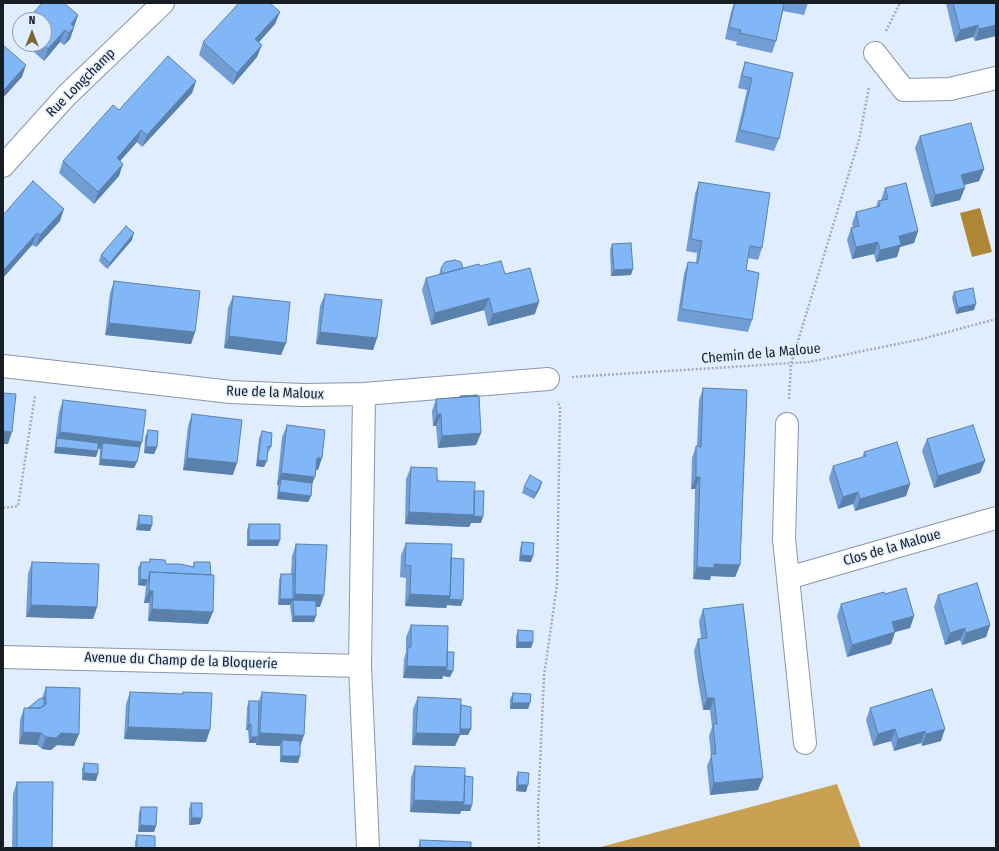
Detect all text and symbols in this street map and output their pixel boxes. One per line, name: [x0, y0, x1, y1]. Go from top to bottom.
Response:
north arrow: [12, 12, 52, 52]
text: N: [29, 14, 35, 27]
street label: Rue Longchamp: [43, 45, 119, 121]
street label: Chemin de la Maloue: [701, 340, 821, 368]
street label: Rue de la Maloux: [226, 383, 324, 403]
street label: Clos de la Maloue: [841, 526, 943, 570]
street label: Avenue du Champ de la Bloquerie: [84, 649, 278, 673]

